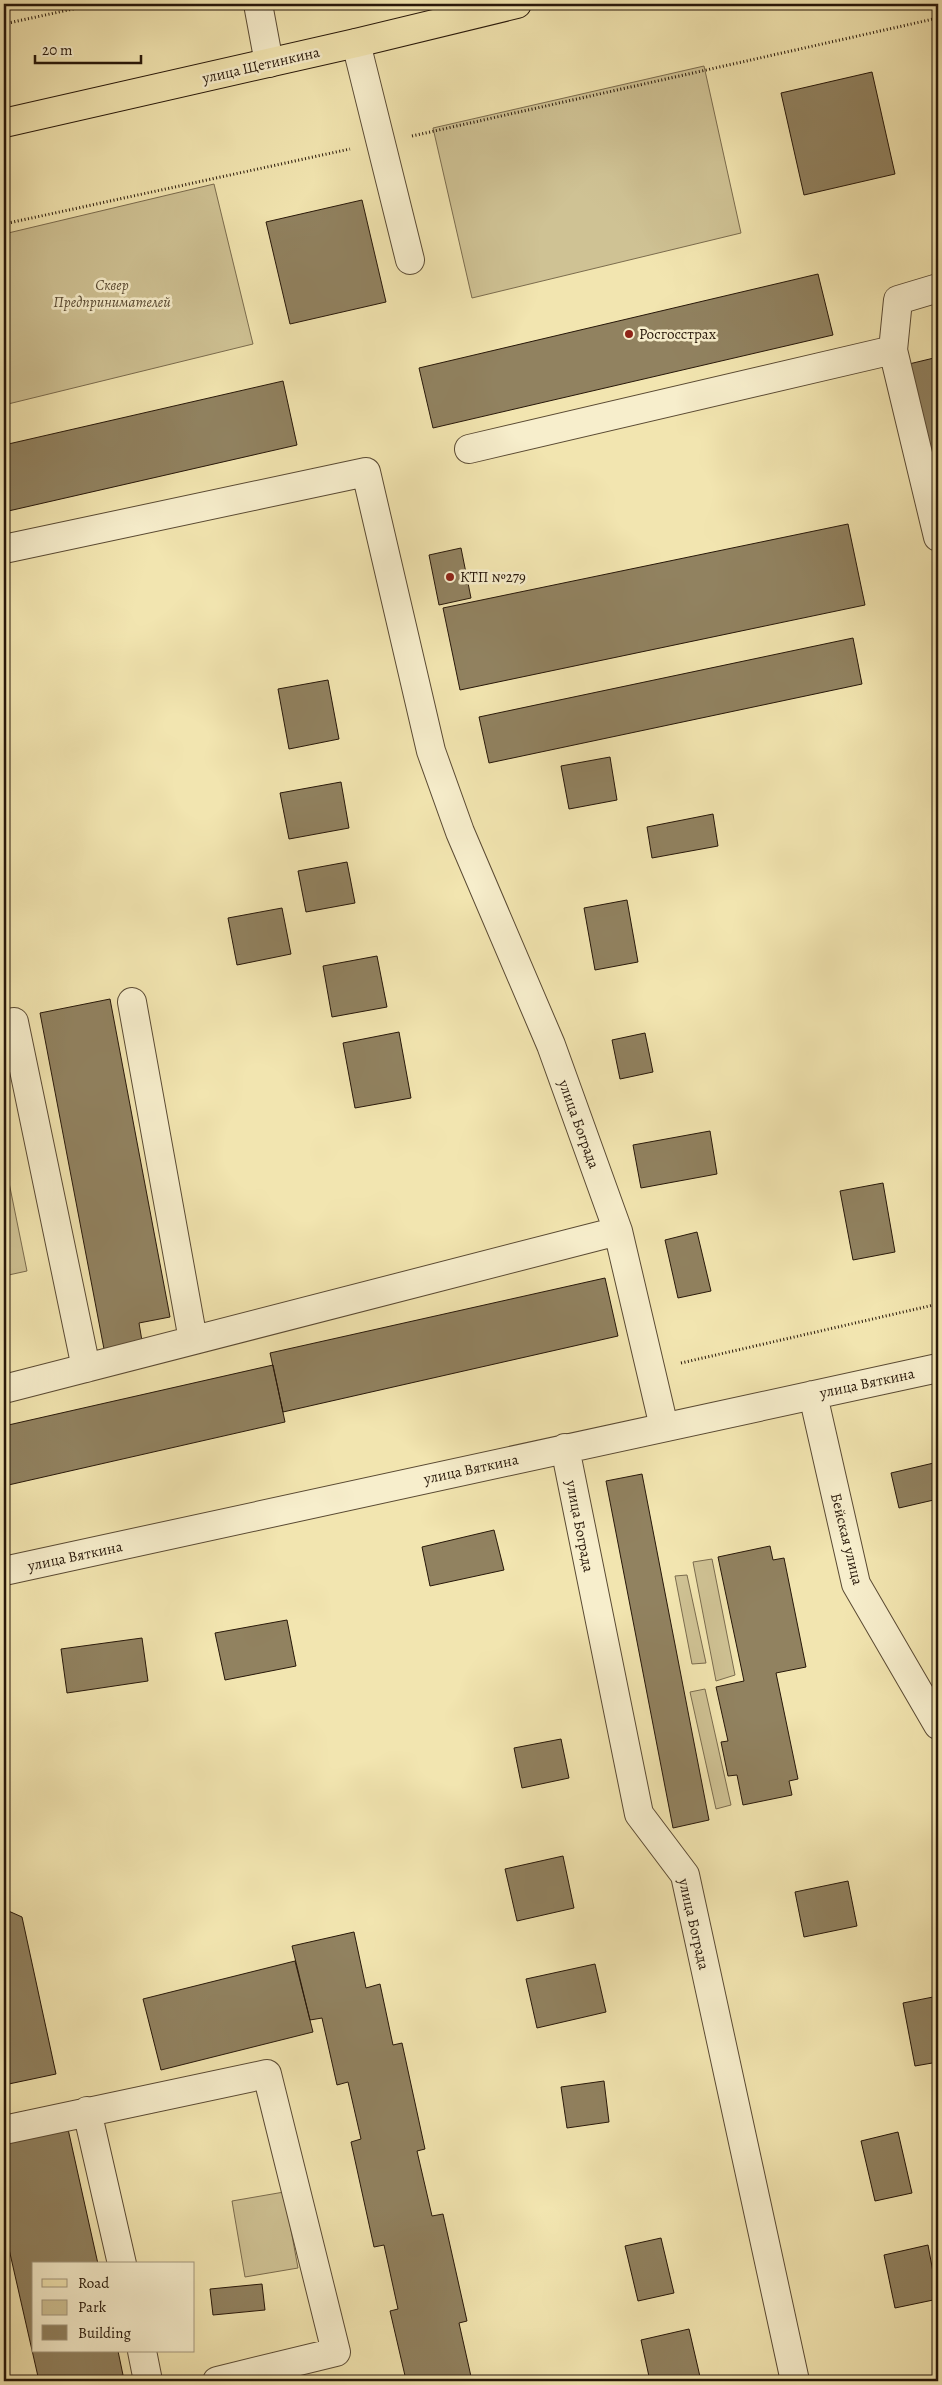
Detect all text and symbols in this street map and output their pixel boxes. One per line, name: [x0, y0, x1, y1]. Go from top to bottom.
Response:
scale bar: [35, 32, 141, 64]
text: 20 m: [42, 40, 73, 60]
street label: улица Щетинкина: [199, 42, 322, 88]
park label: Сквер Предпринимателей: [53, 275, 171, 312]
place label: Росгосстрах: [639, 324, 717, 344]
marker: Росгосстрах: [623, 328, 635, 340]
place label: КТП №279: [460, 567, 526, 587]
marker: КТП №279: [444, 571, 456, 583]
street label: улица Бограда: [553, 1076, 604, 1171]
street label: улица Вяткина: [817, 1363, 916, 1403]
street label: улица Вяткина: [421, 1449, 520, 1489]
street label: улица Бограда: [561, 1477, 599, 1574]
street label: Бейская улица: [826, 1491, 868, 1587]
street label: улица Вяткина: [25, 1536, 124, 1576]
street label: улица Бограда: [674, 1875, 714, 1972]
legend: [32, 2262, 195, 2352]
text: Road: [78, 2273, 110, 2293]
text: Park: [78, 2297, 107, 2317]
text: Building: [78, 2323, 131, 2343]

